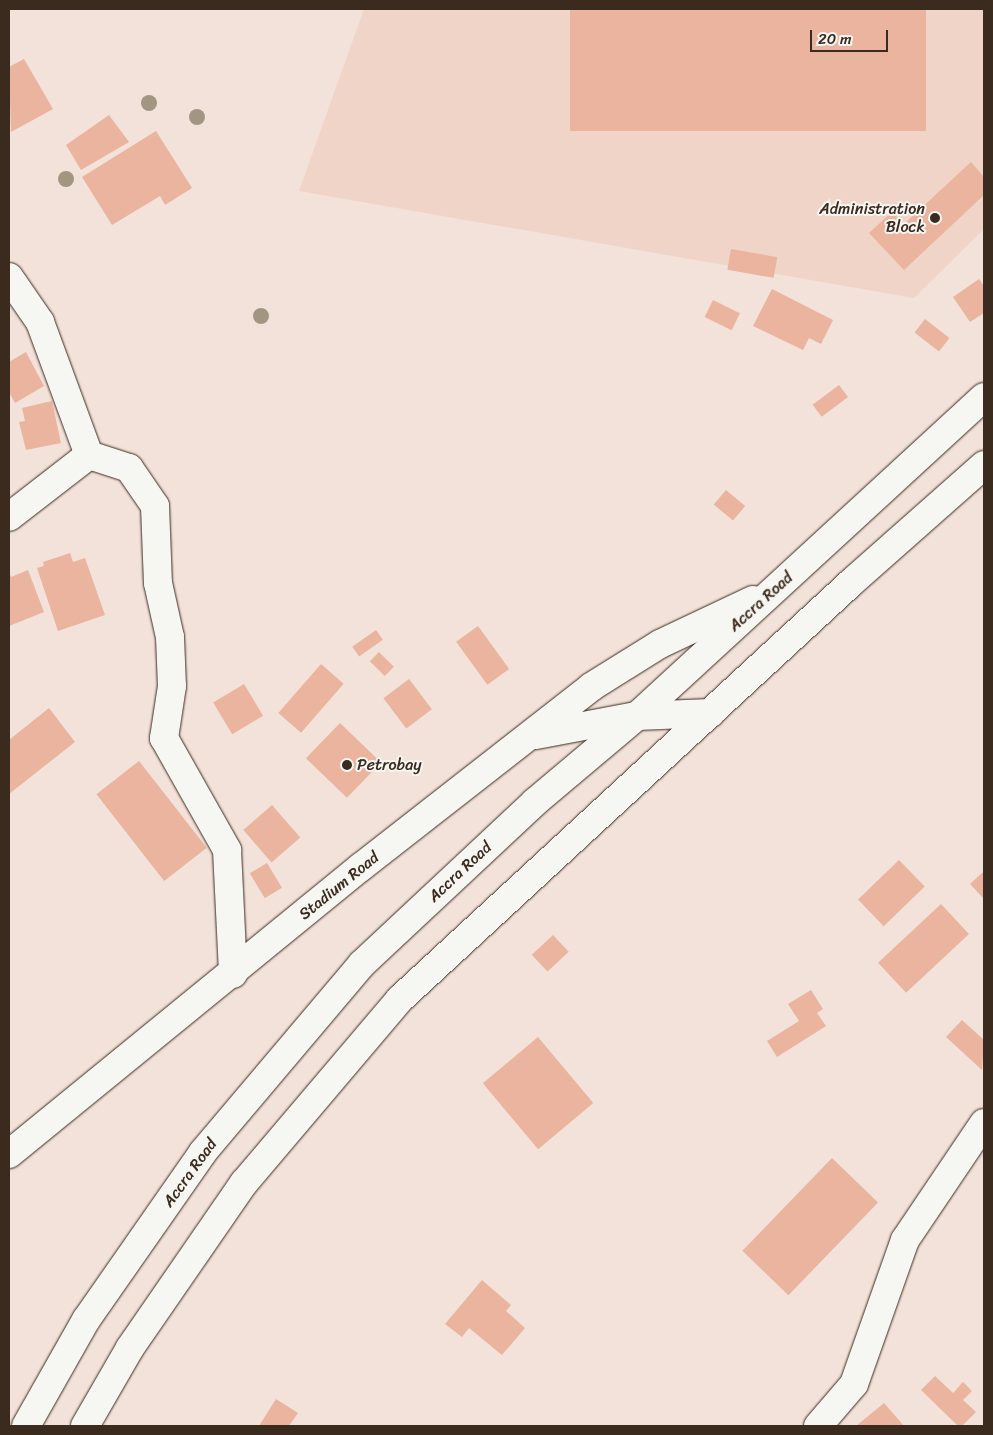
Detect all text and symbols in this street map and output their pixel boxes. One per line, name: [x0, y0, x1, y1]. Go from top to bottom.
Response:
scale bar: [813, 20, 890, 52]
text: 20 m: [818, 26, 852, 52]
place label: Administration Block: [819, 199, 925, 237]
marker: Administration Block: [929, 212, 941, 224]
street label: Accra Road: [725, 568, 797, 636]
place label: Petrobay: [357, 755, 421, 775]
marker: Petrobay: [341, 759, 353, 771]
street label: Accra Road: [424, 838, 496, 906]
street label: Stadium Road: [295, 848, 383, 924]
street label: Accra Road: [159, 1135, 221, 1211]

